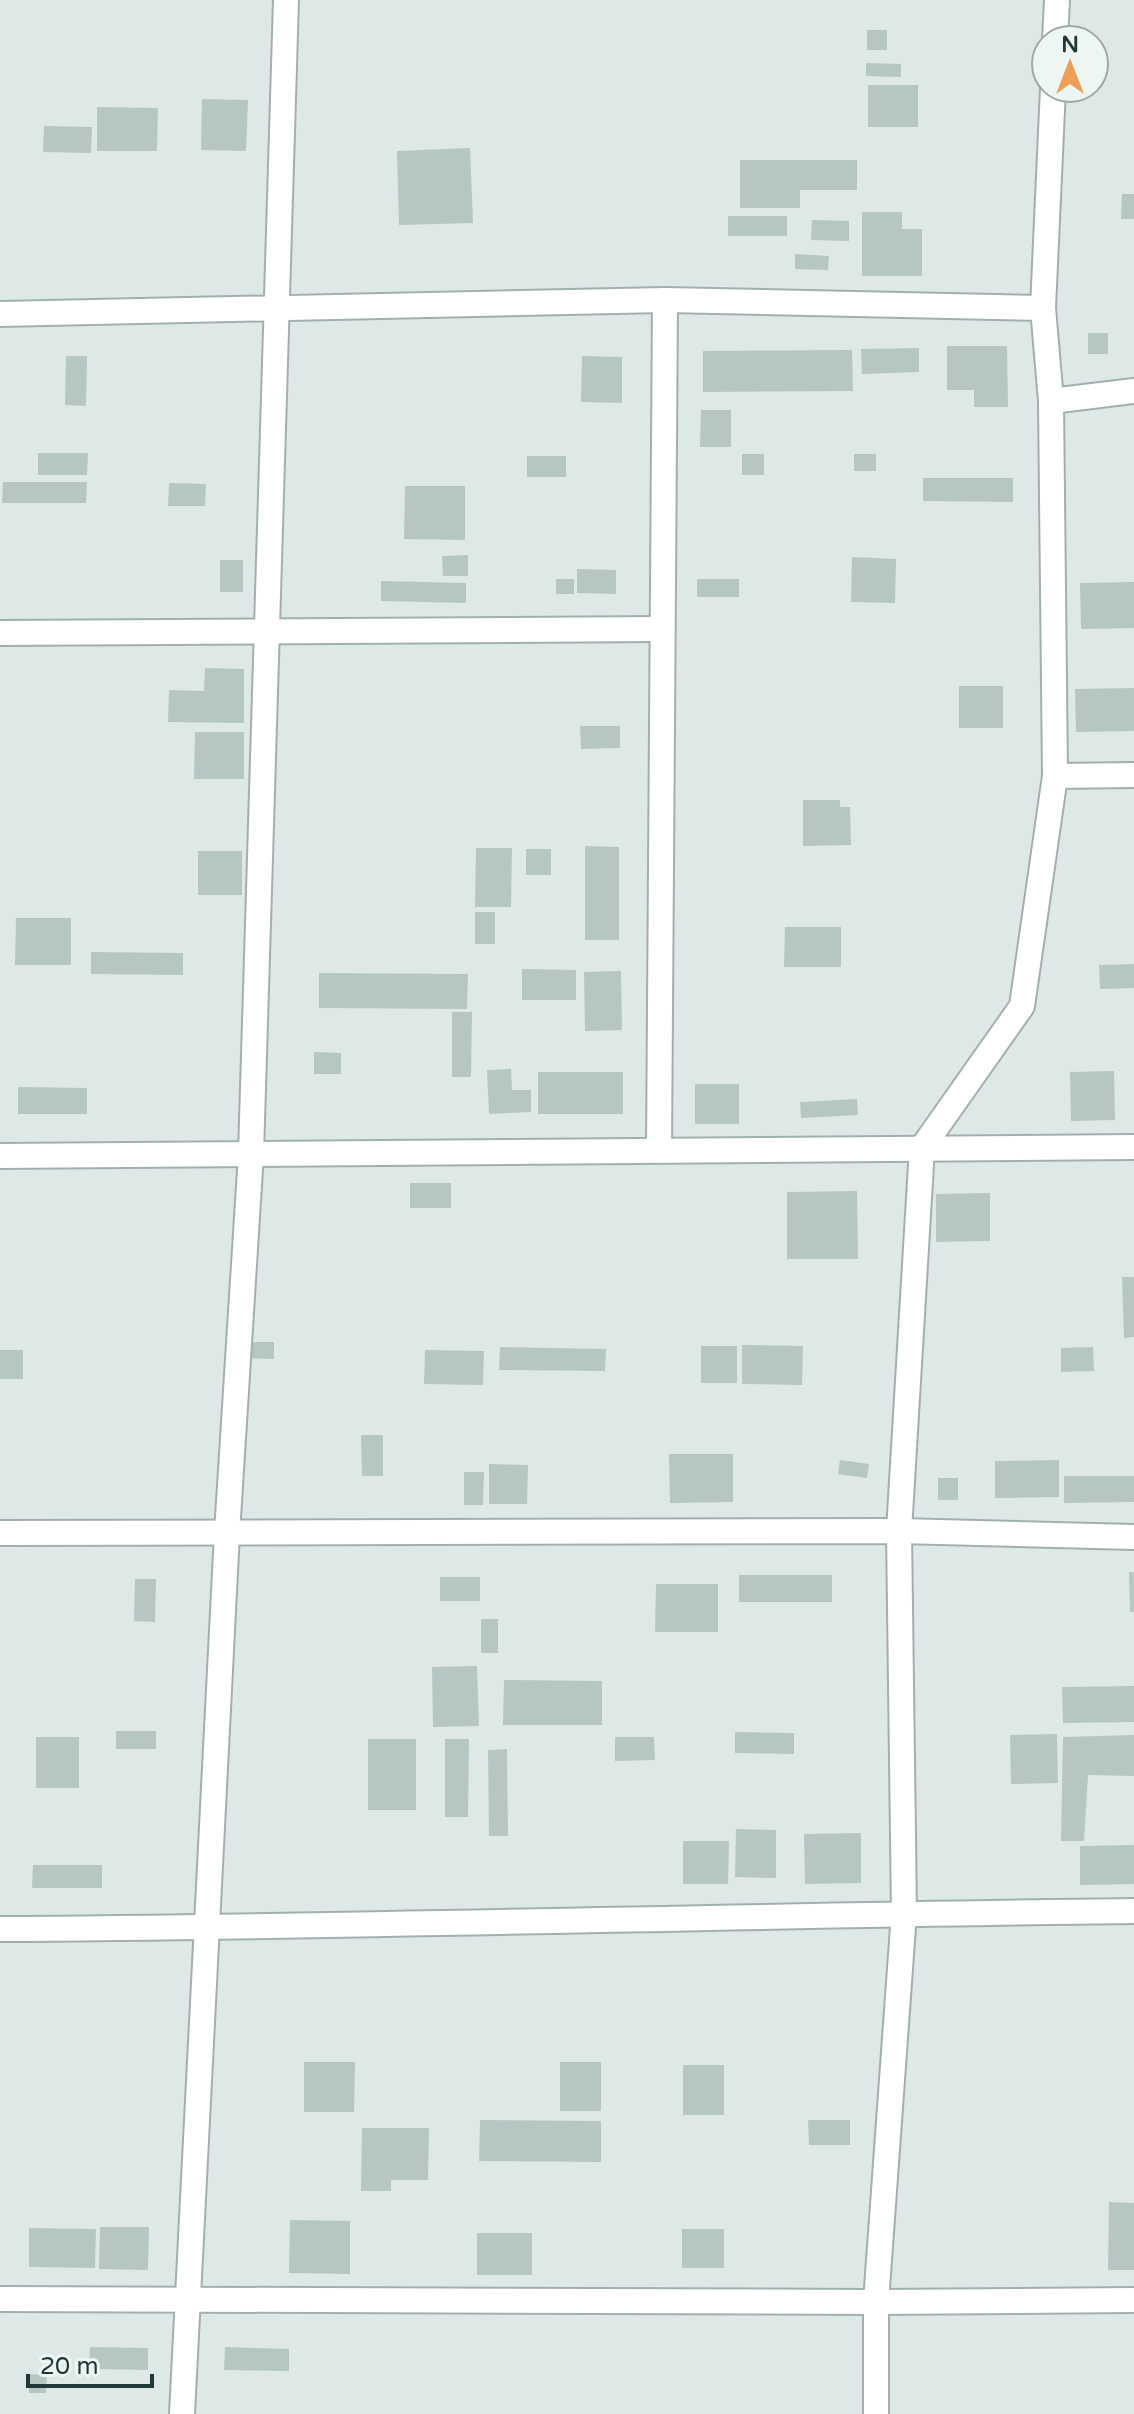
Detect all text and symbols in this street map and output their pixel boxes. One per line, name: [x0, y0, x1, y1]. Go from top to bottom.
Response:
north arrow: [1030, 24, 1110, 104]
text: N: [1061, 32, 1079, 58]
scale bar: [28, 2338, 152, 2388]
text: 20 m: [40, 2352, 98, 2381]

